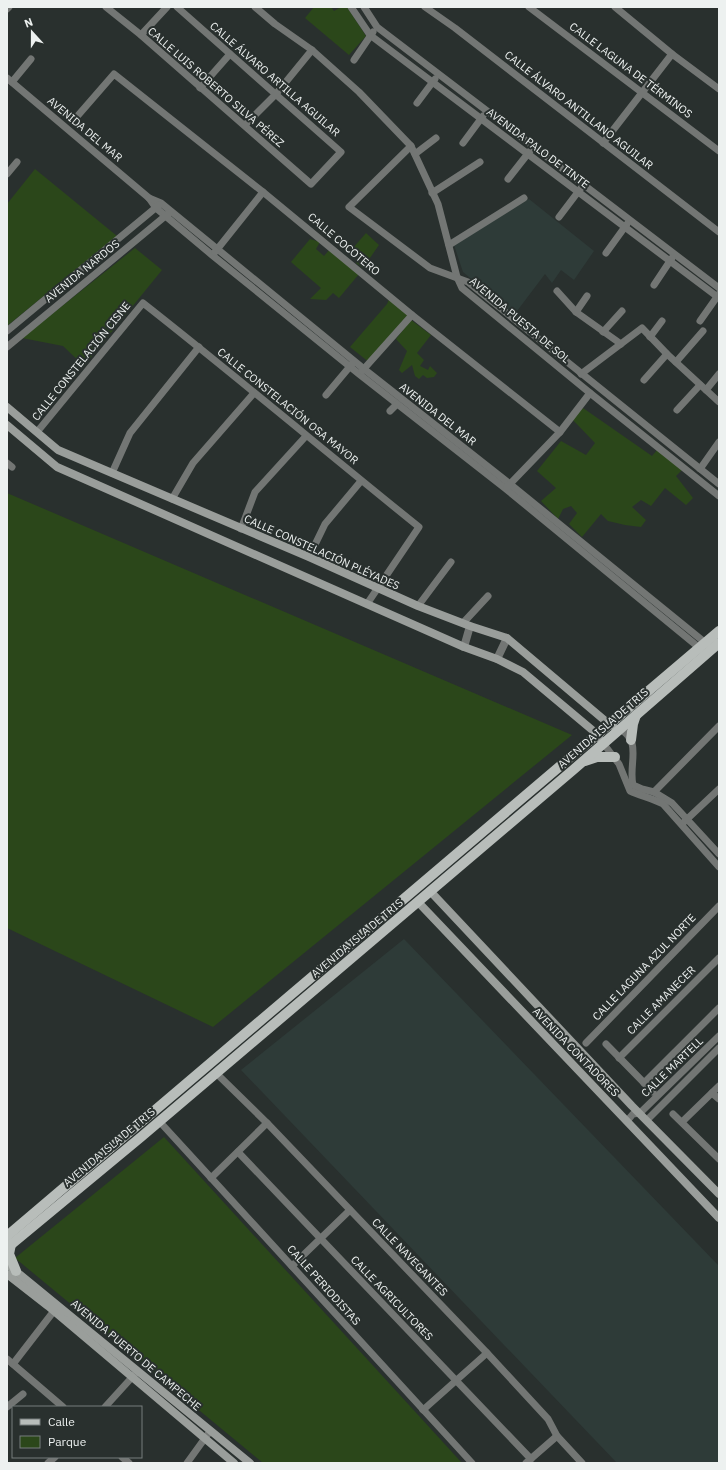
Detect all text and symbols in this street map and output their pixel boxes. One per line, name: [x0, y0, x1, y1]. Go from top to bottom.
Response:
north arrow: [12, 12, 52, 52]
text: N: [22, 15, 35, 31]
street label: CALLE ÁLVARO ARTILLA AGUILAR: [207, 19, 343, 139]
street label: CALLE LAGUNA DE TÉRMINOS: [567, 19, 695, 121]
street label: CALLE LUIS ROBERTO SILVA PÉREZ: [145, 24, 287, 150]
street label: CALLE ÁLVARO ANTILLANO AGUILAR: [502, 48, 656, 172]
street label: AVENIDA DEL MAR: [45, 94, 125, 164]
street label: AVENIDA PALO DE TINTE: [484, 105, 592, 191]
street label: CALLE COCOTERO: [305, 210, 383, 278]
street label: AVENIDA NARDOS: [42, 237, 122, 305]
street label: AVENIDA PUESTA DE SOL: [467, 274, 573, 366]
street label: CALLE CONSTELACIÓN CISNE: [29, 299, 133, 423]
street label: CALLE CONSTELACIÓN OSA MAYOR: [215, 345, 361, 467]
street label: AVENIDA DEL MAR: [397, 380, 479, 448]
street label: CALLE CONSTELACIÓN PLÉYADES: [242, 511, 402, 593]
street label: AVENIDA ISLA DE TRIS: [555, 685, 651, 771]
street label: AVENIDA ISLA DE TRIS: [308, 896, 406, 980]
street label: CALLE LAGUNA AZUL NORTE: [589, 911, 699, 1023]
street label: CALLE AMANECER: [624, 963, 698, 1037]
street label: AVENIDA CONTADORES: [530, 1004, 622, 1100]
street label: CALLE MARTELL: [638, 1034, 706, 1100]
street label: AVENIDA ISLA DE TRIS: [60, 1105, 158, 1189]
street label: CALLE NAVEGANTES: [369, 1215, 451, 1299]
street label: CALLE PERIODISTAS: [284, 1242, 364, 1328]
street label: CALLE AGRICULTORES: [348, 1253, 436, 1343]
street label: AVENIDA PUERTO DE CAMPECHE: [68, 1296, 204, 1414]
legend: [12, 1406, 142, 1458]
text: Calle: [48, 1414, 75, 1429]
text: Parque: [48, 1434, 87, 1449]

